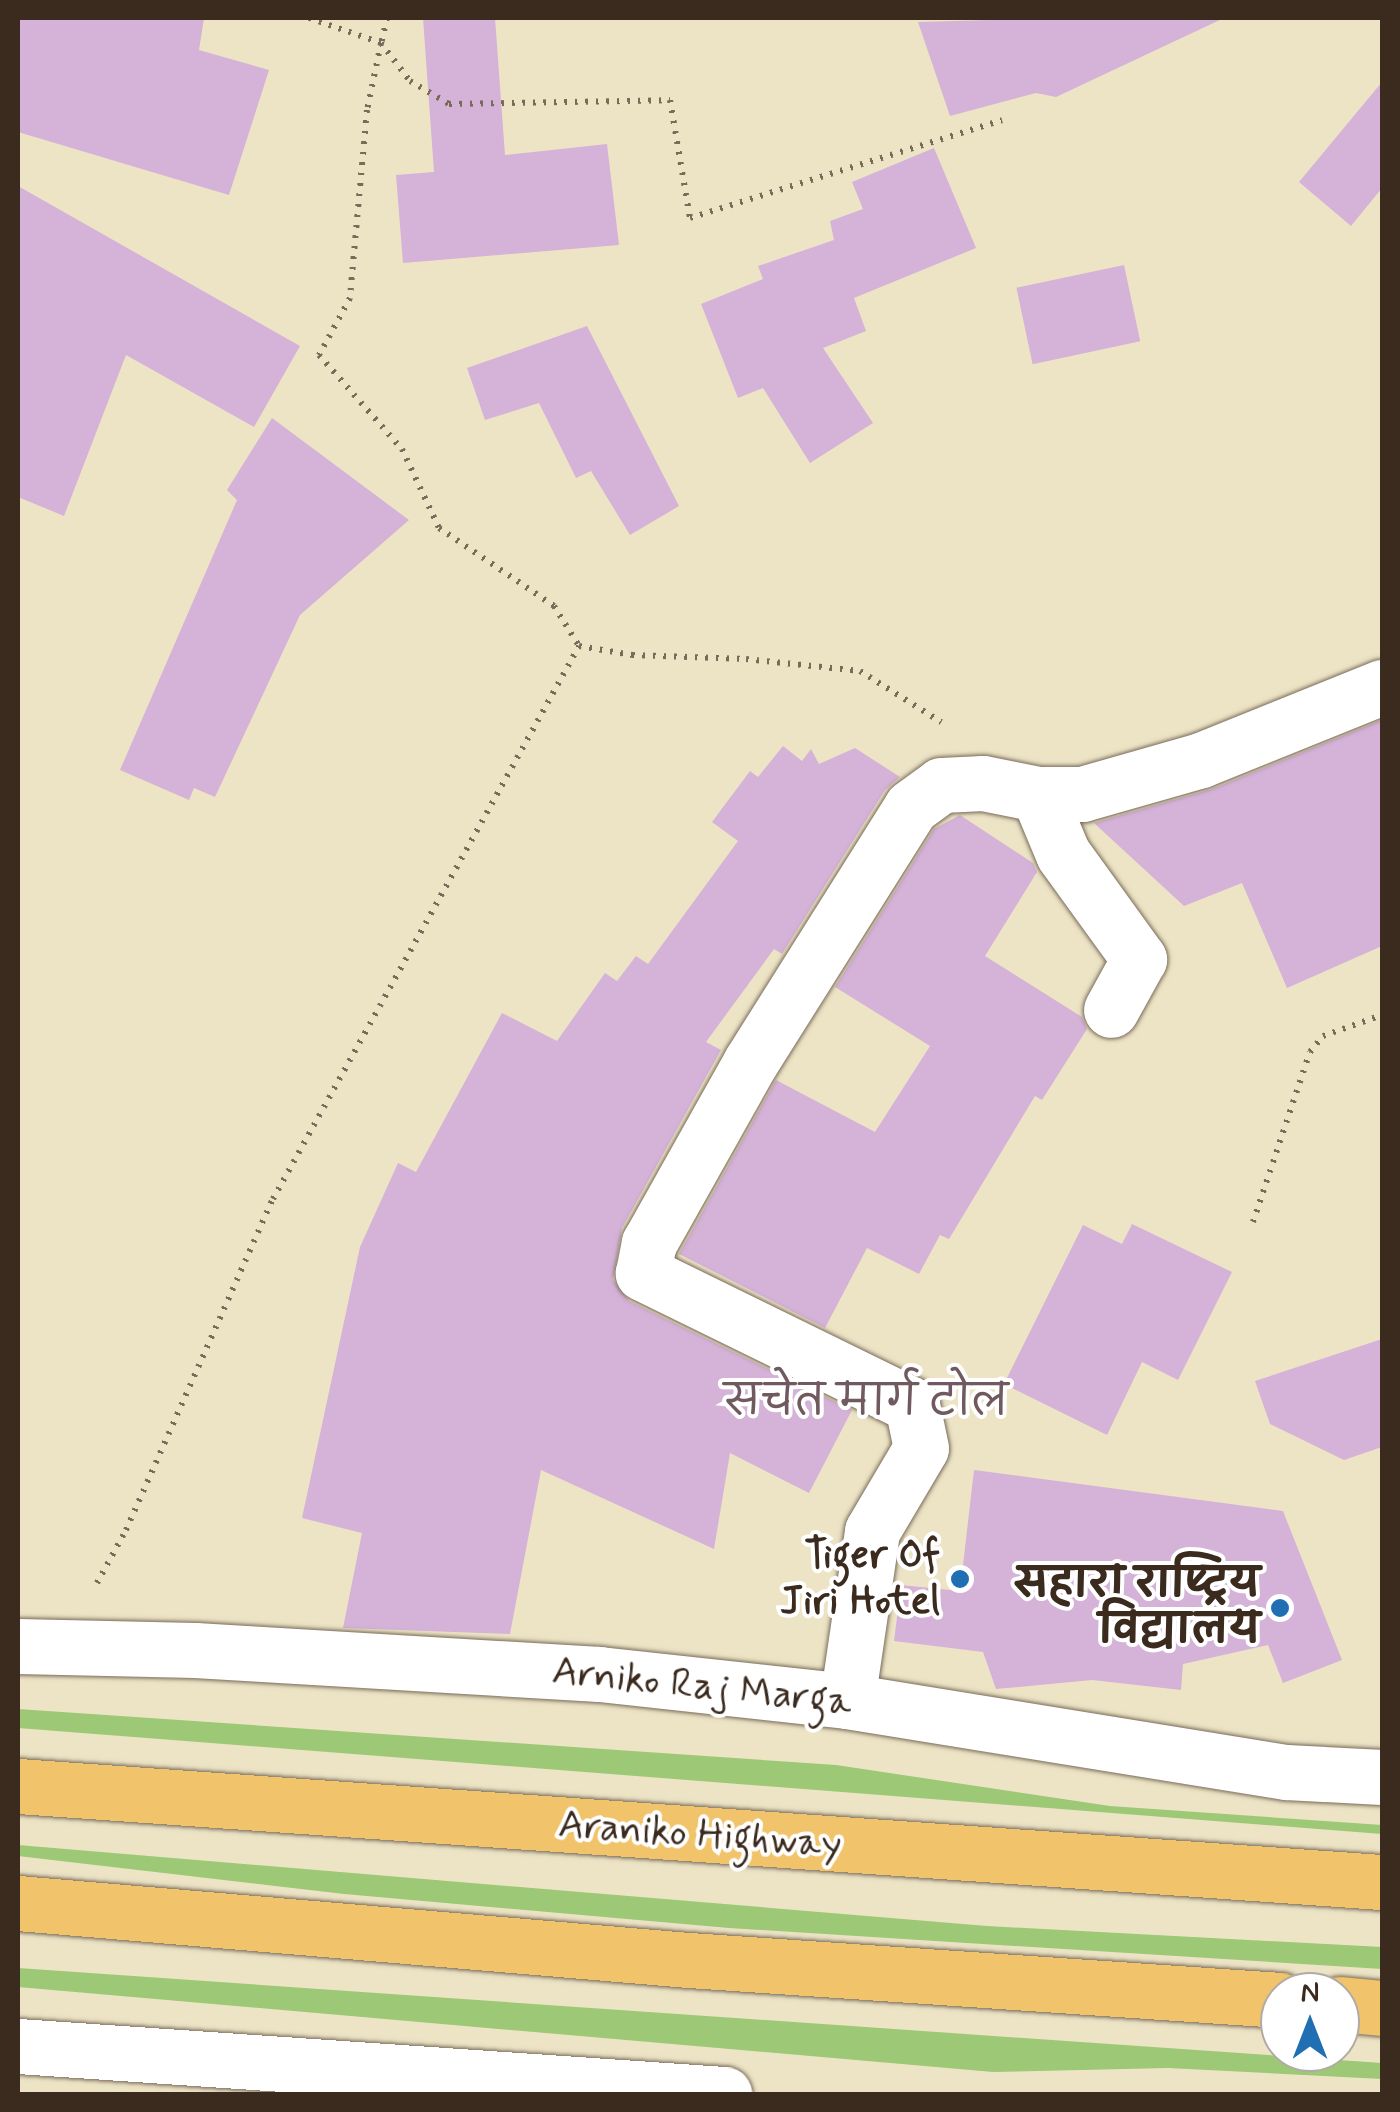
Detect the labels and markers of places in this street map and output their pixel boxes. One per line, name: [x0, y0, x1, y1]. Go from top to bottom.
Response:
place label: Tiger Of Jiri Hotel: [790, 1532, 940, 1626]
place label: सहारा राष्ट्रिय विद्यालय: [1013, 1561, 1260, 1655]
marker: Tiger Of Jiri Hotel: [949, 1568, 971, 1590]
marker: सहारा राष्ट्रिय विद्यालय: [1269, 1597, 1291, 1619]

